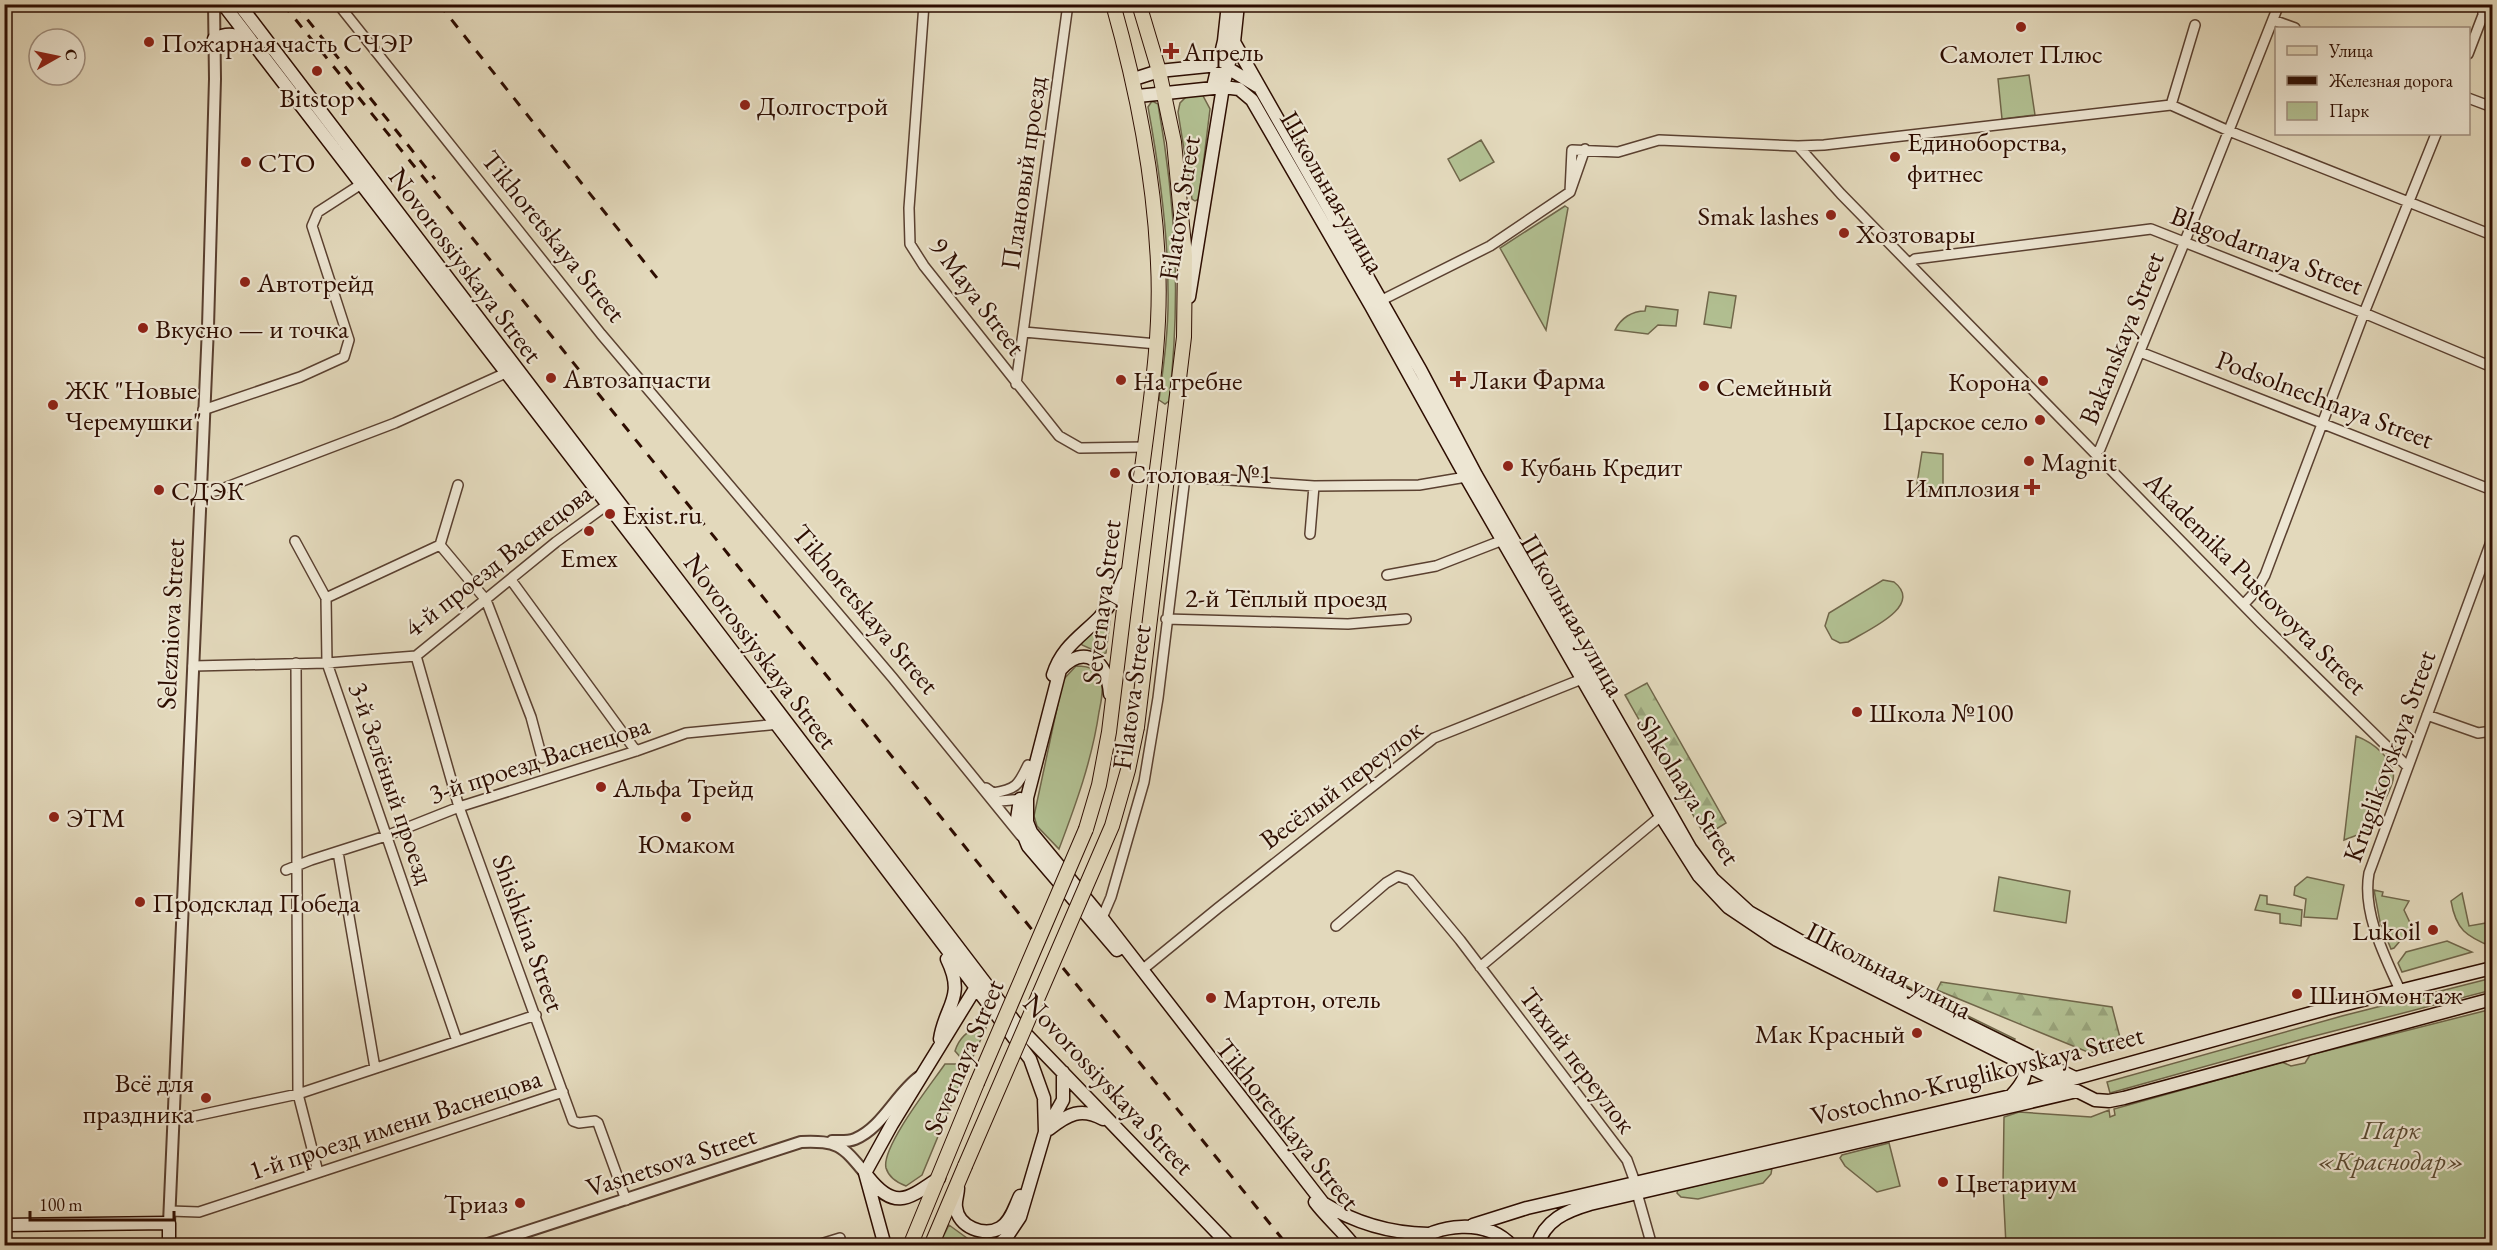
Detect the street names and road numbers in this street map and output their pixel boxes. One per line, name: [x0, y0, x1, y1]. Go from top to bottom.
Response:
street label: Плановый проезд: [992, 74, 1054, 272]
street label: Школьная улица: [1272, 105, 1394, 280]
street label: Filatova Street: [1150, 133, 1208, 283]
street label: Tikhoretskaya Street: [474, 143, 634, 330]
street label: Novorossiyskaya Street: [381, 160, 551, 370]
street label: Blagodarnaya Street: [2166, 197, 2369, 303]
street label: 9 Maya Street: [922, 230, 1034, 363]
street label: Bakanskaya Street: [2070, 246, 2172, 429]
street label: Podsolnechnaya Street: [2211, 341, 2439, 457]
street label: Akademika Pustovoyta Street: [2136, 463, 2375, 702]
street label: 4-й проезд Васнецова: [396, 475, 600, 645]
street label: Tikhoretskaya Street: [785, 517, 948, 702]
street label: Severnaya Street: [1074, 517, 1129, 686]
street label: Школьная улица: [1512, 528, 1634, 703]
street label: Selezniova Street: [148, 537, 192, 710]
street label: Novorossiyskaya Street: [676, 546, 846, 756]
street label: 2-й Тёплый проезд: [1185, 580, 1387, 615]
street label: Filatova Street: [1104, 622, 1159, 772]
street label: Kruglikovskaya Street: [2334, 645, 2444, 867]
street label: 3-й Зелёный проезд: [341, 677, 443, 889]
street label: 3-й проезд Васнецова: [424, 707, 654, 811]
street label: Shkolnaya Street: [1629, 709, 1749, 872]
street label: Весёлый переулок: [1252, 711, 1430, 857]
street label: Shishkina Street: [484, 850, 574, 1017]
street label: Школьная улица: [1800, 913, 1978, 1027]
street label: Severnaya Street: [915, 974, 1012, 1140]
street label: Тихий переулок: [1512, 980, 1644, 1140]
street label: Novorossiyskaya Street: [1016, 986, 1203, 1183]
street label: Vostochno-Kruglikovskaya Street: [1807, 1017, 2148, 1133]
street label: Tikhoretskaya Street: [1208, 1031, 1368, 1218]
street label: 1-й проезд имени Васнецова: [244, 1060, 546, 1188]
street label: Vasnetsova Street: [582, 1117, 761, 1205]

